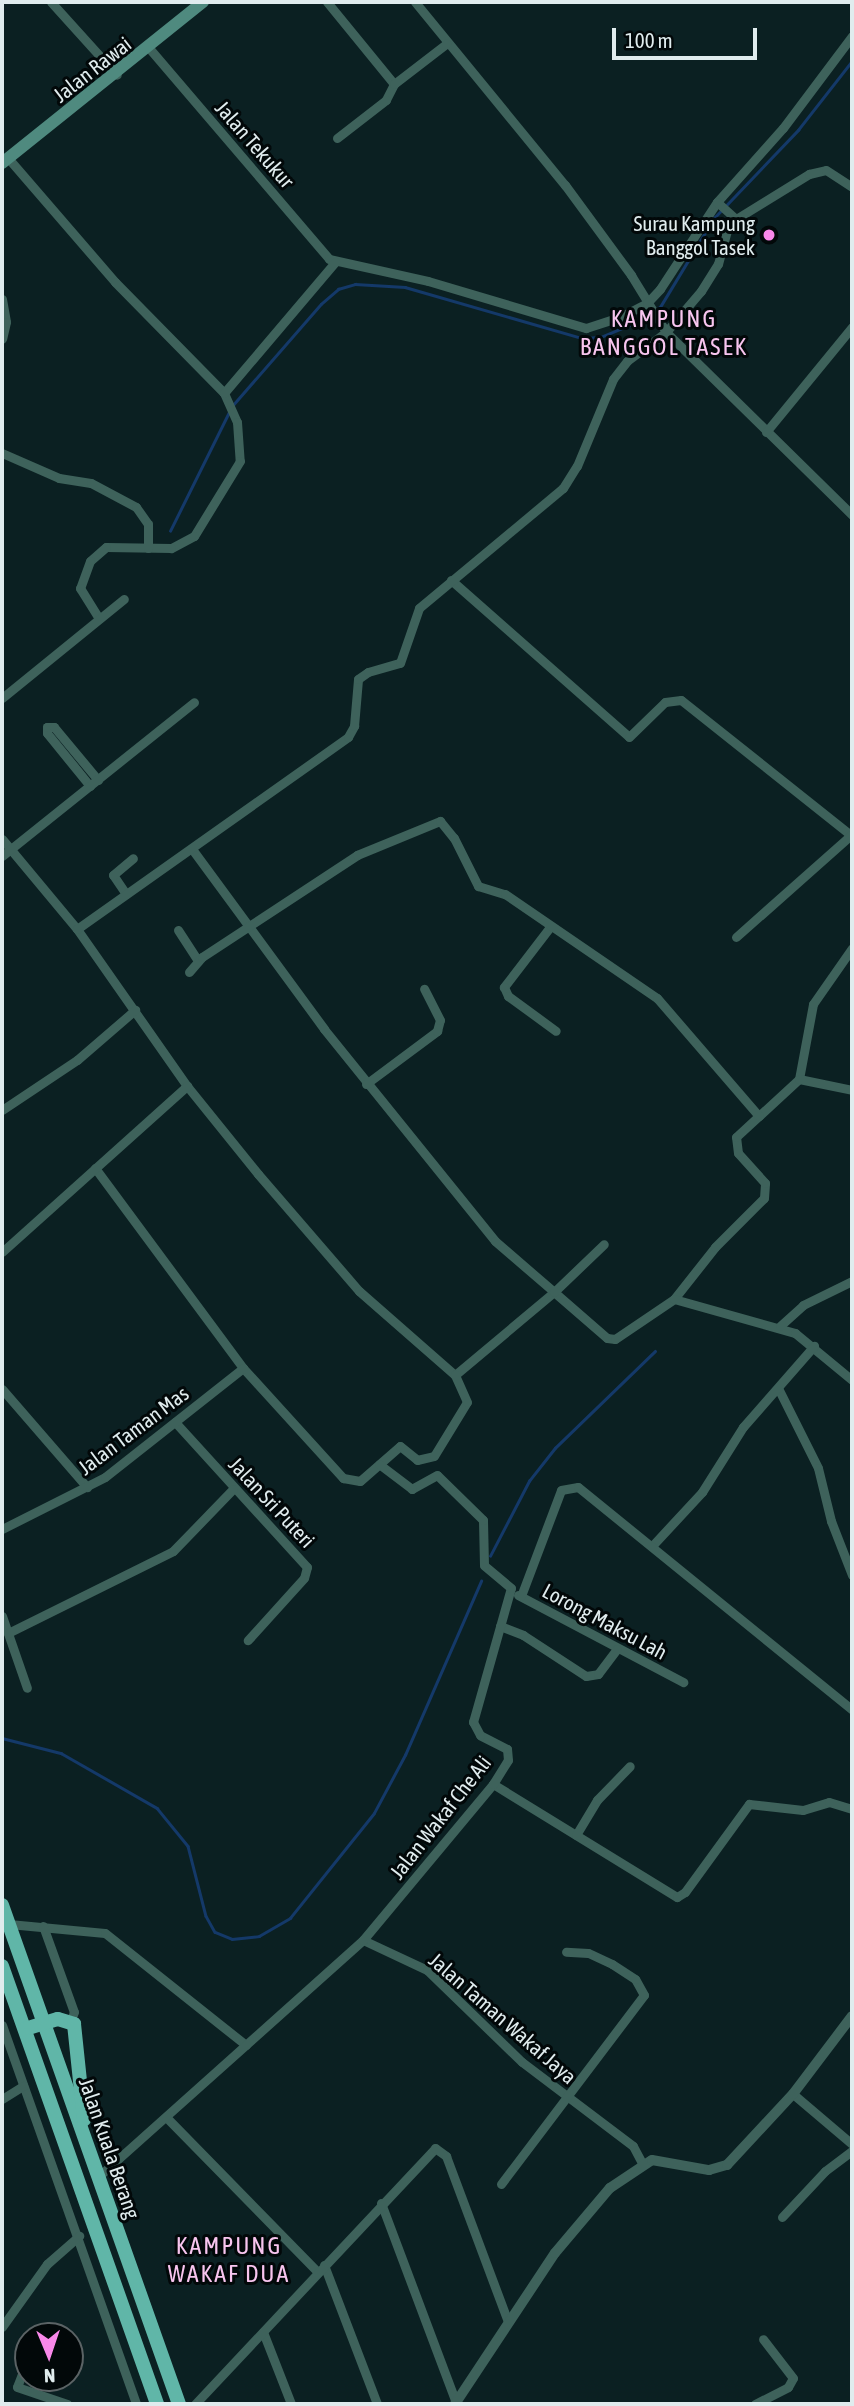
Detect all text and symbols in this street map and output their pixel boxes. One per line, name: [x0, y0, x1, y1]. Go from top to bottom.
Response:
scale bar: [616, 14, 761, 58]
text: 100 m: [625, 28, 673, 52]
street label: Jalan Rawai: [48, 31, 136, 107]
street label: Jalan Tekukur: [210, 95, 300, 193]
place label: Surau Kampung Banggol Tasek: [633, 210, 755, 260]
marker: Surau Kampung Banggol Tasek: [761, 227, 777, 243]
district label: KAMPUNG BANGGOL TASEK: [581, 305, 747, 361]
street label: Jalan Taman Mas: [73, 1380, 193, 1480]
street label: Jalan Sri Puteri: [224, 1452, 320, 1552]
street label: Lorong Maksu Lah: [538, 1578, 672, 1664]
street label: Jalan Wakaf Che Ali: [384, 1750, 496, 1884]
street label: Jalan Taman Wakaf Jaya: [424, 1947, 582, 2089]
street label: Jalan Kuala Berang: [74, 2074, 146, 2222]
district label: KAMPUNG WAKAF DUA: [169, 2232, 289, 2288]
north arrow: [14, 2322, 84, 2392]
text: N: [44, 2365, 56, 2387]

